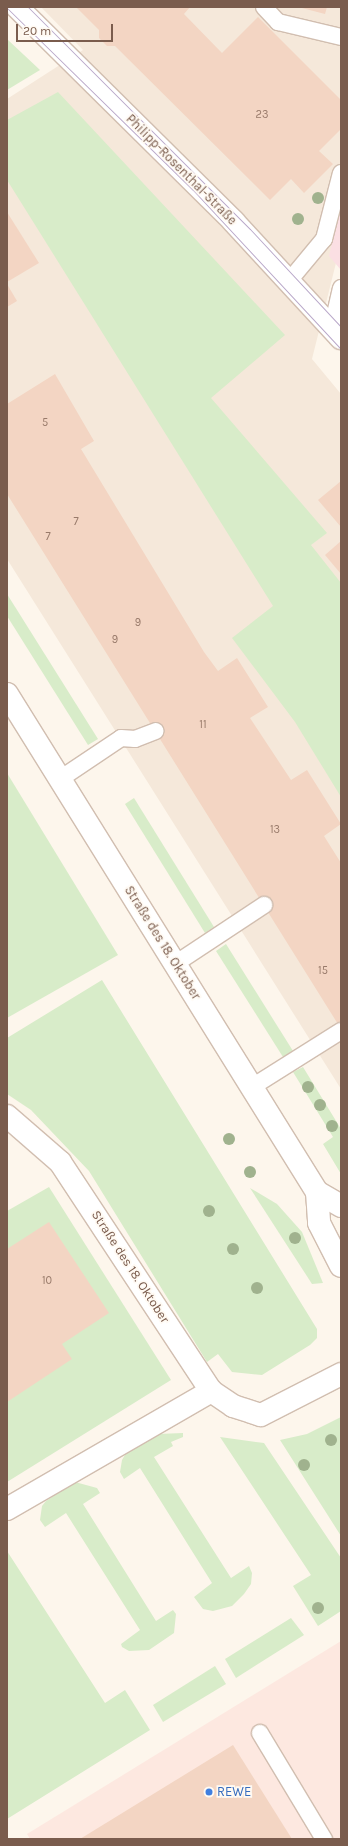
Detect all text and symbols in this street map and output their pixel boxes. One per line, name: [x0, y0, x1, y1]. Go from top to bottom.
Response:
scale bar: [18, 16, 115, 42]
text: 20 m: [23, 24, 51, 38]
house number: 23: [256, 108, 268, 122]
street label: Philipp-Rosenthal-Straße: [122, 111, 240, 229]
house number: 5: [42, 416, 48, 430]
house number: 7: [73, 515, 79, 529]
house number: 7: [45, 530, 51, 544]
house number: 9: [135, 616, 141, 630]
house number: 9: [112, 633, 118, 647]
house number: 11: [199, 718, 207, 732]
house number: 13: [270, 823, 280, 837]
street label: Straße des 18. Oktober: [121, 883, 203, 1003]
house number: 15: [318, 964, 328, 978]
street label: Straße des 18. Oktober: [88, 1208, 172, 1326]
house number: 10: [42, 1274, 52, 1288]
place label: REWE: [217, 1784, 251, 1800]
marker: REWE: [204, 1787, 214, 1797]

